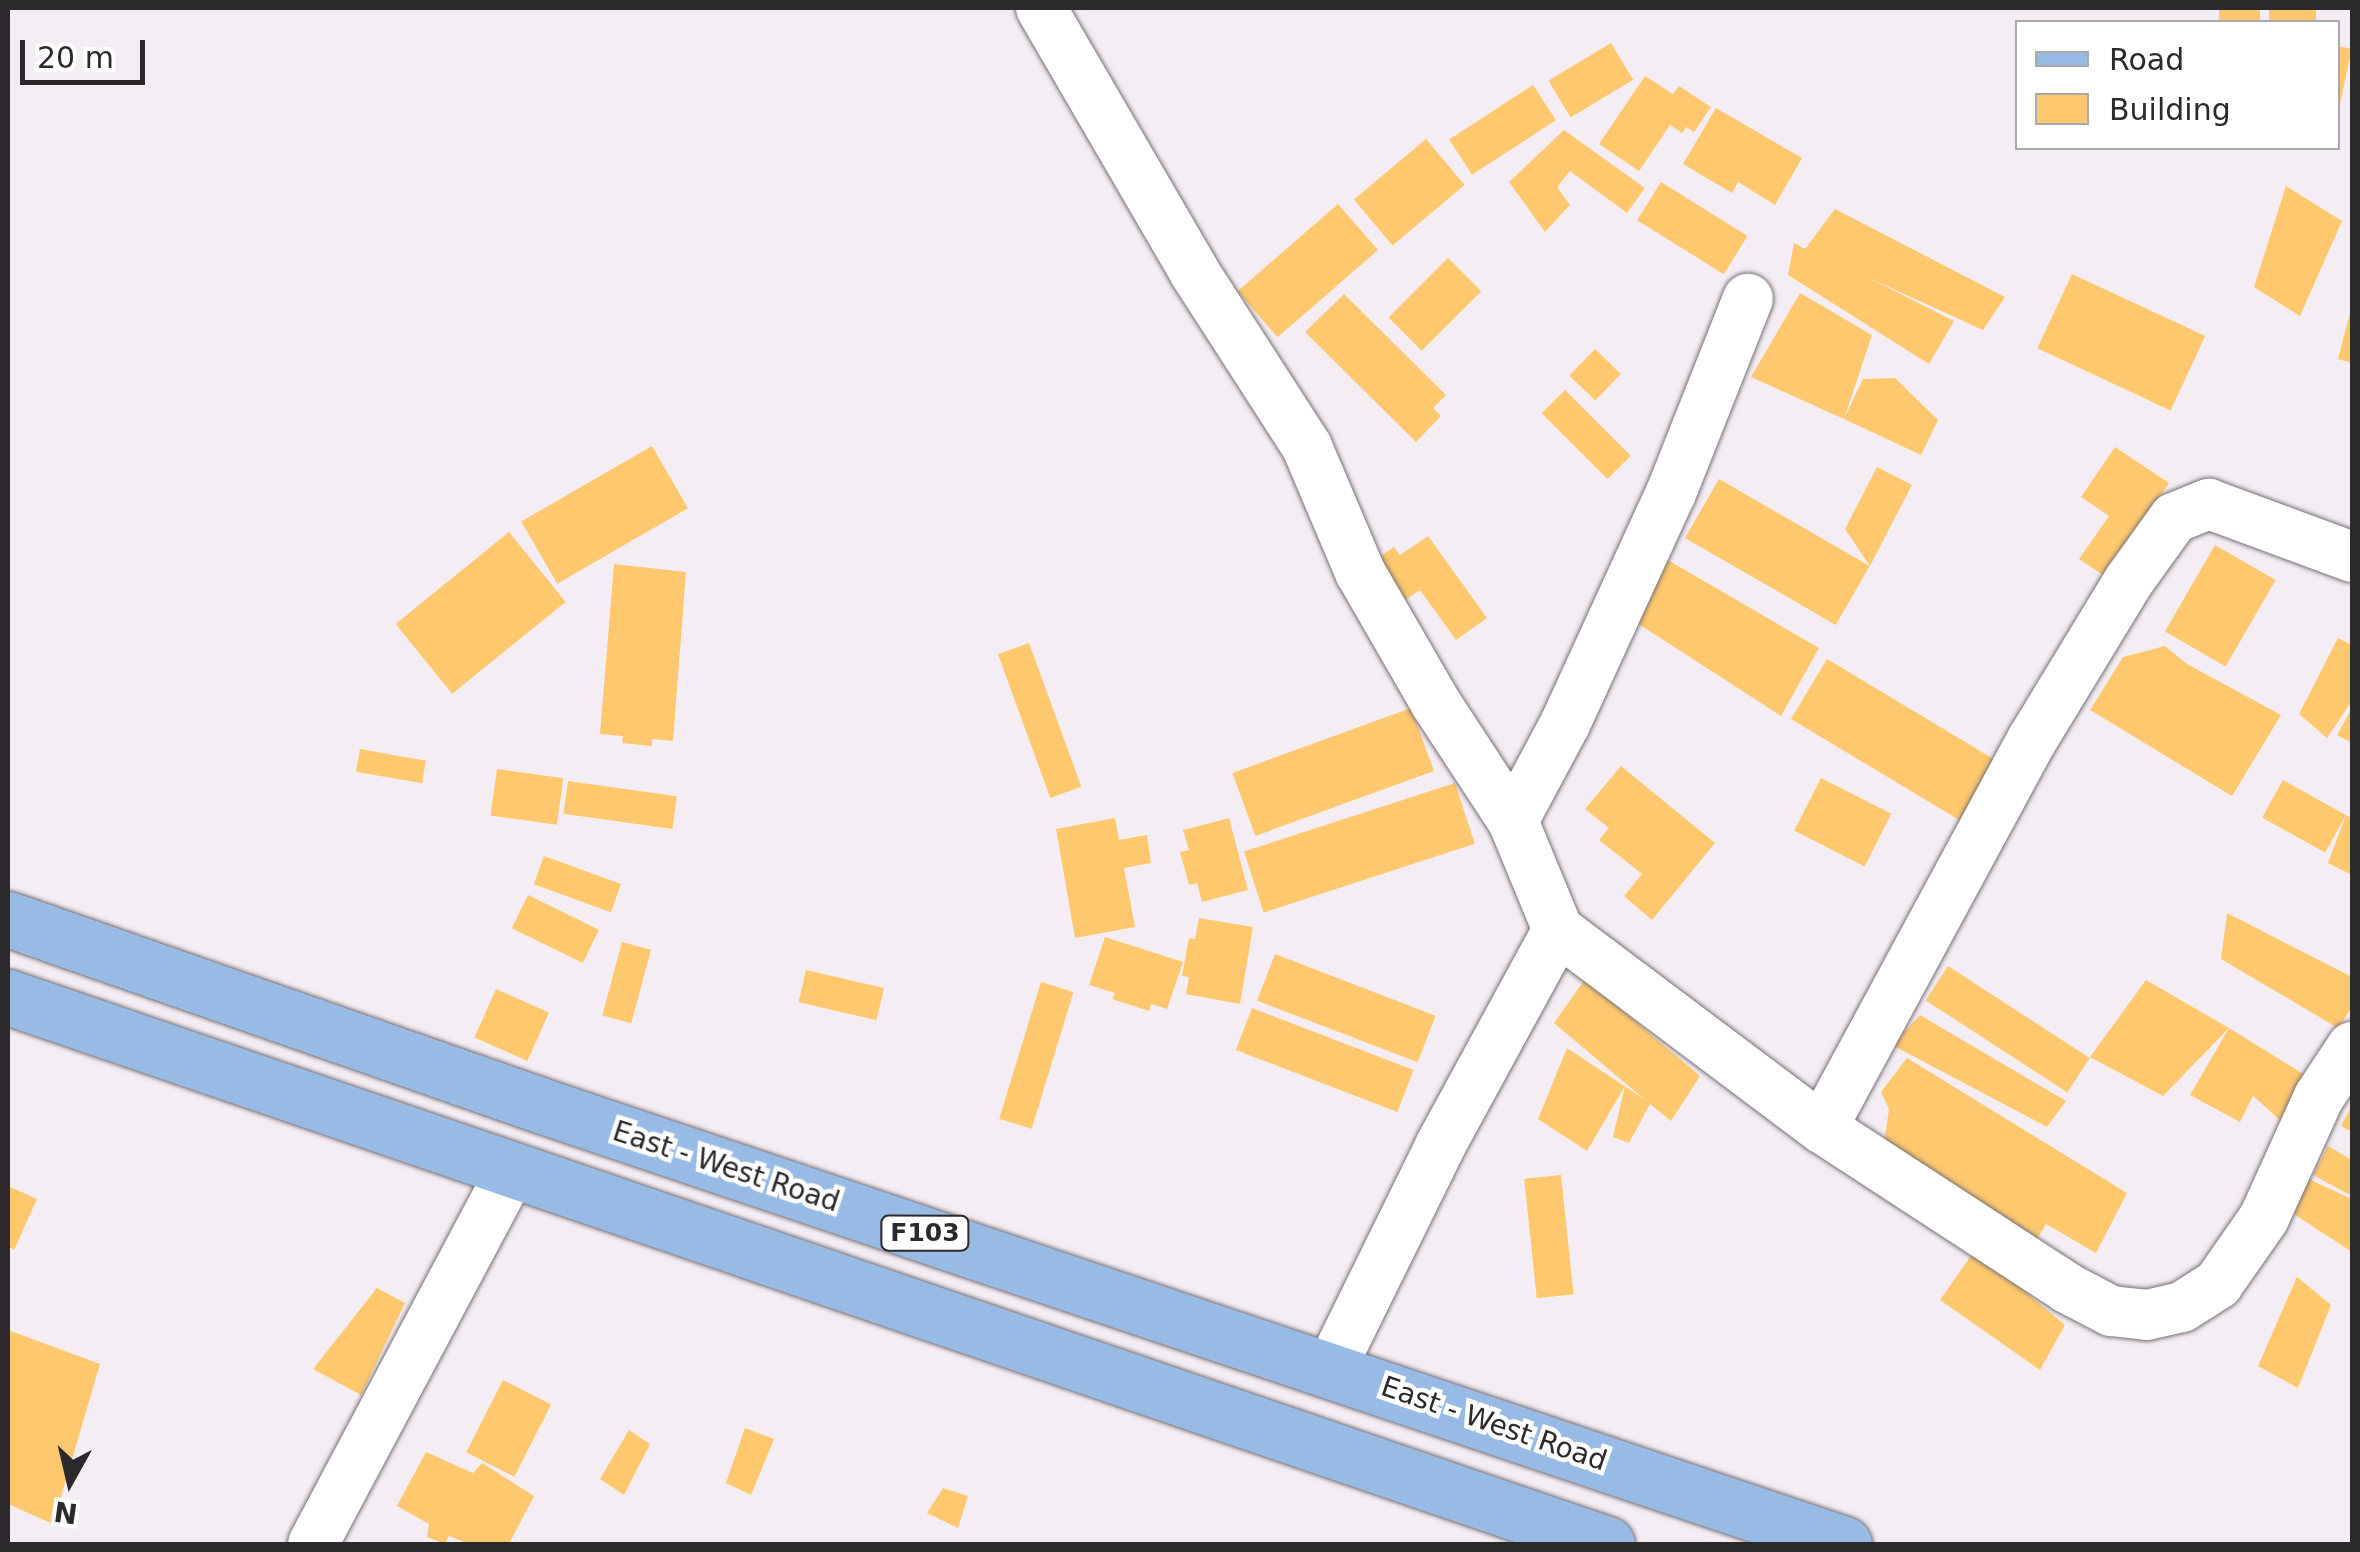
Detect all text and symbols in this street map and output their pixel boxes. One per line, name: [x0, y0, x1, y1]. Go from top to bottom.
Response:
scale bar: [25, 20, 150, 82]
legend: [2015, 20, 2340, 150]
text: 20 m: [37, 40, 114, 75]
text: Road: [2109, 42, 2184, 77]
text: Building: [2109, 92, 2231, 127]
street label: East - West Road: [608, 1115, 844, 1219]
road number: F103: [880, 1213, 970, 1253]
street label: East - West Road: [1377, 1370, 1611, 1478]
north arrow: [20, 1432, 120, 1532]
text: N: [52, 1494, 80, 1530]

